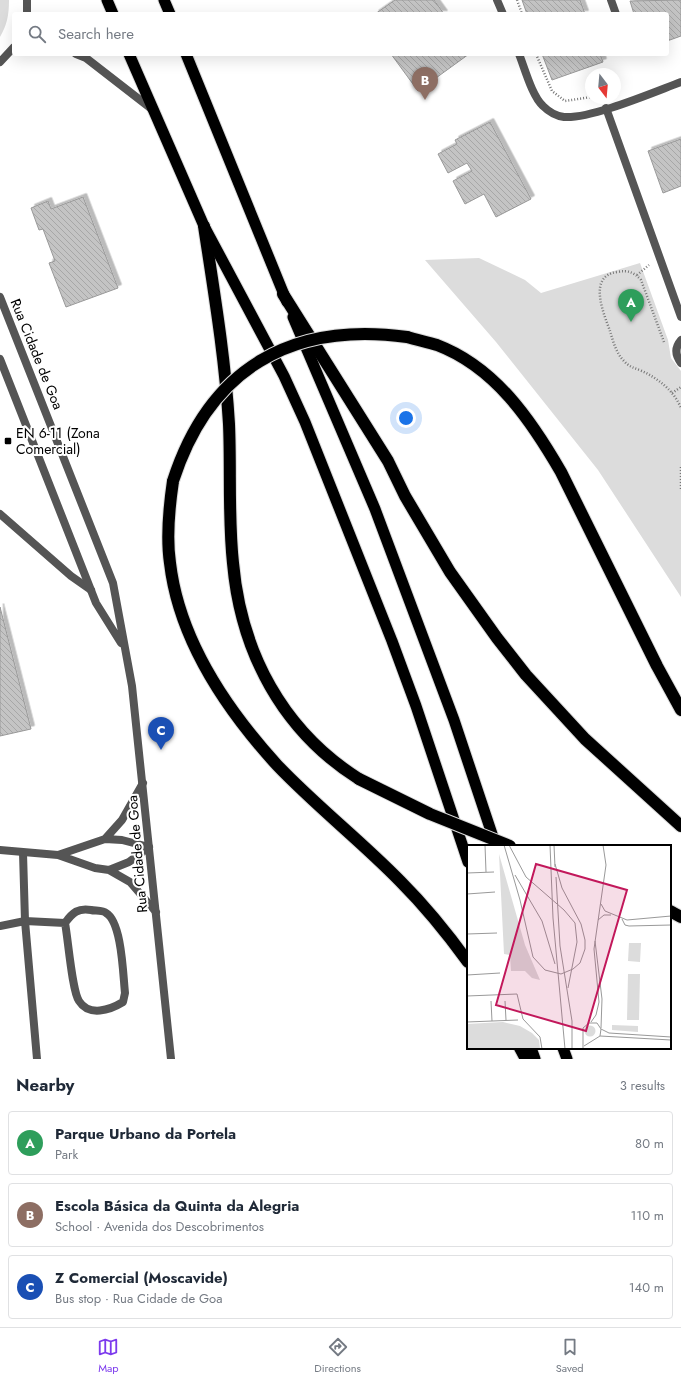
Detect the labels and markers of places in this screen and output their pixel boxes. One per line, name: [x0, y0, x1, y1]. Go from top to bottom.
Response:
pin: B: [412, 67, 438, 100]
pin: A: [618, 289, 644, 322]
place label: EN 6-11 (Zona Comercial): [16, 423, 100, 459]
marker: EN 6-11 (Zona Comercial): [3, 436, 13, 446]
pin: C: [148, 717, 174, 750]

